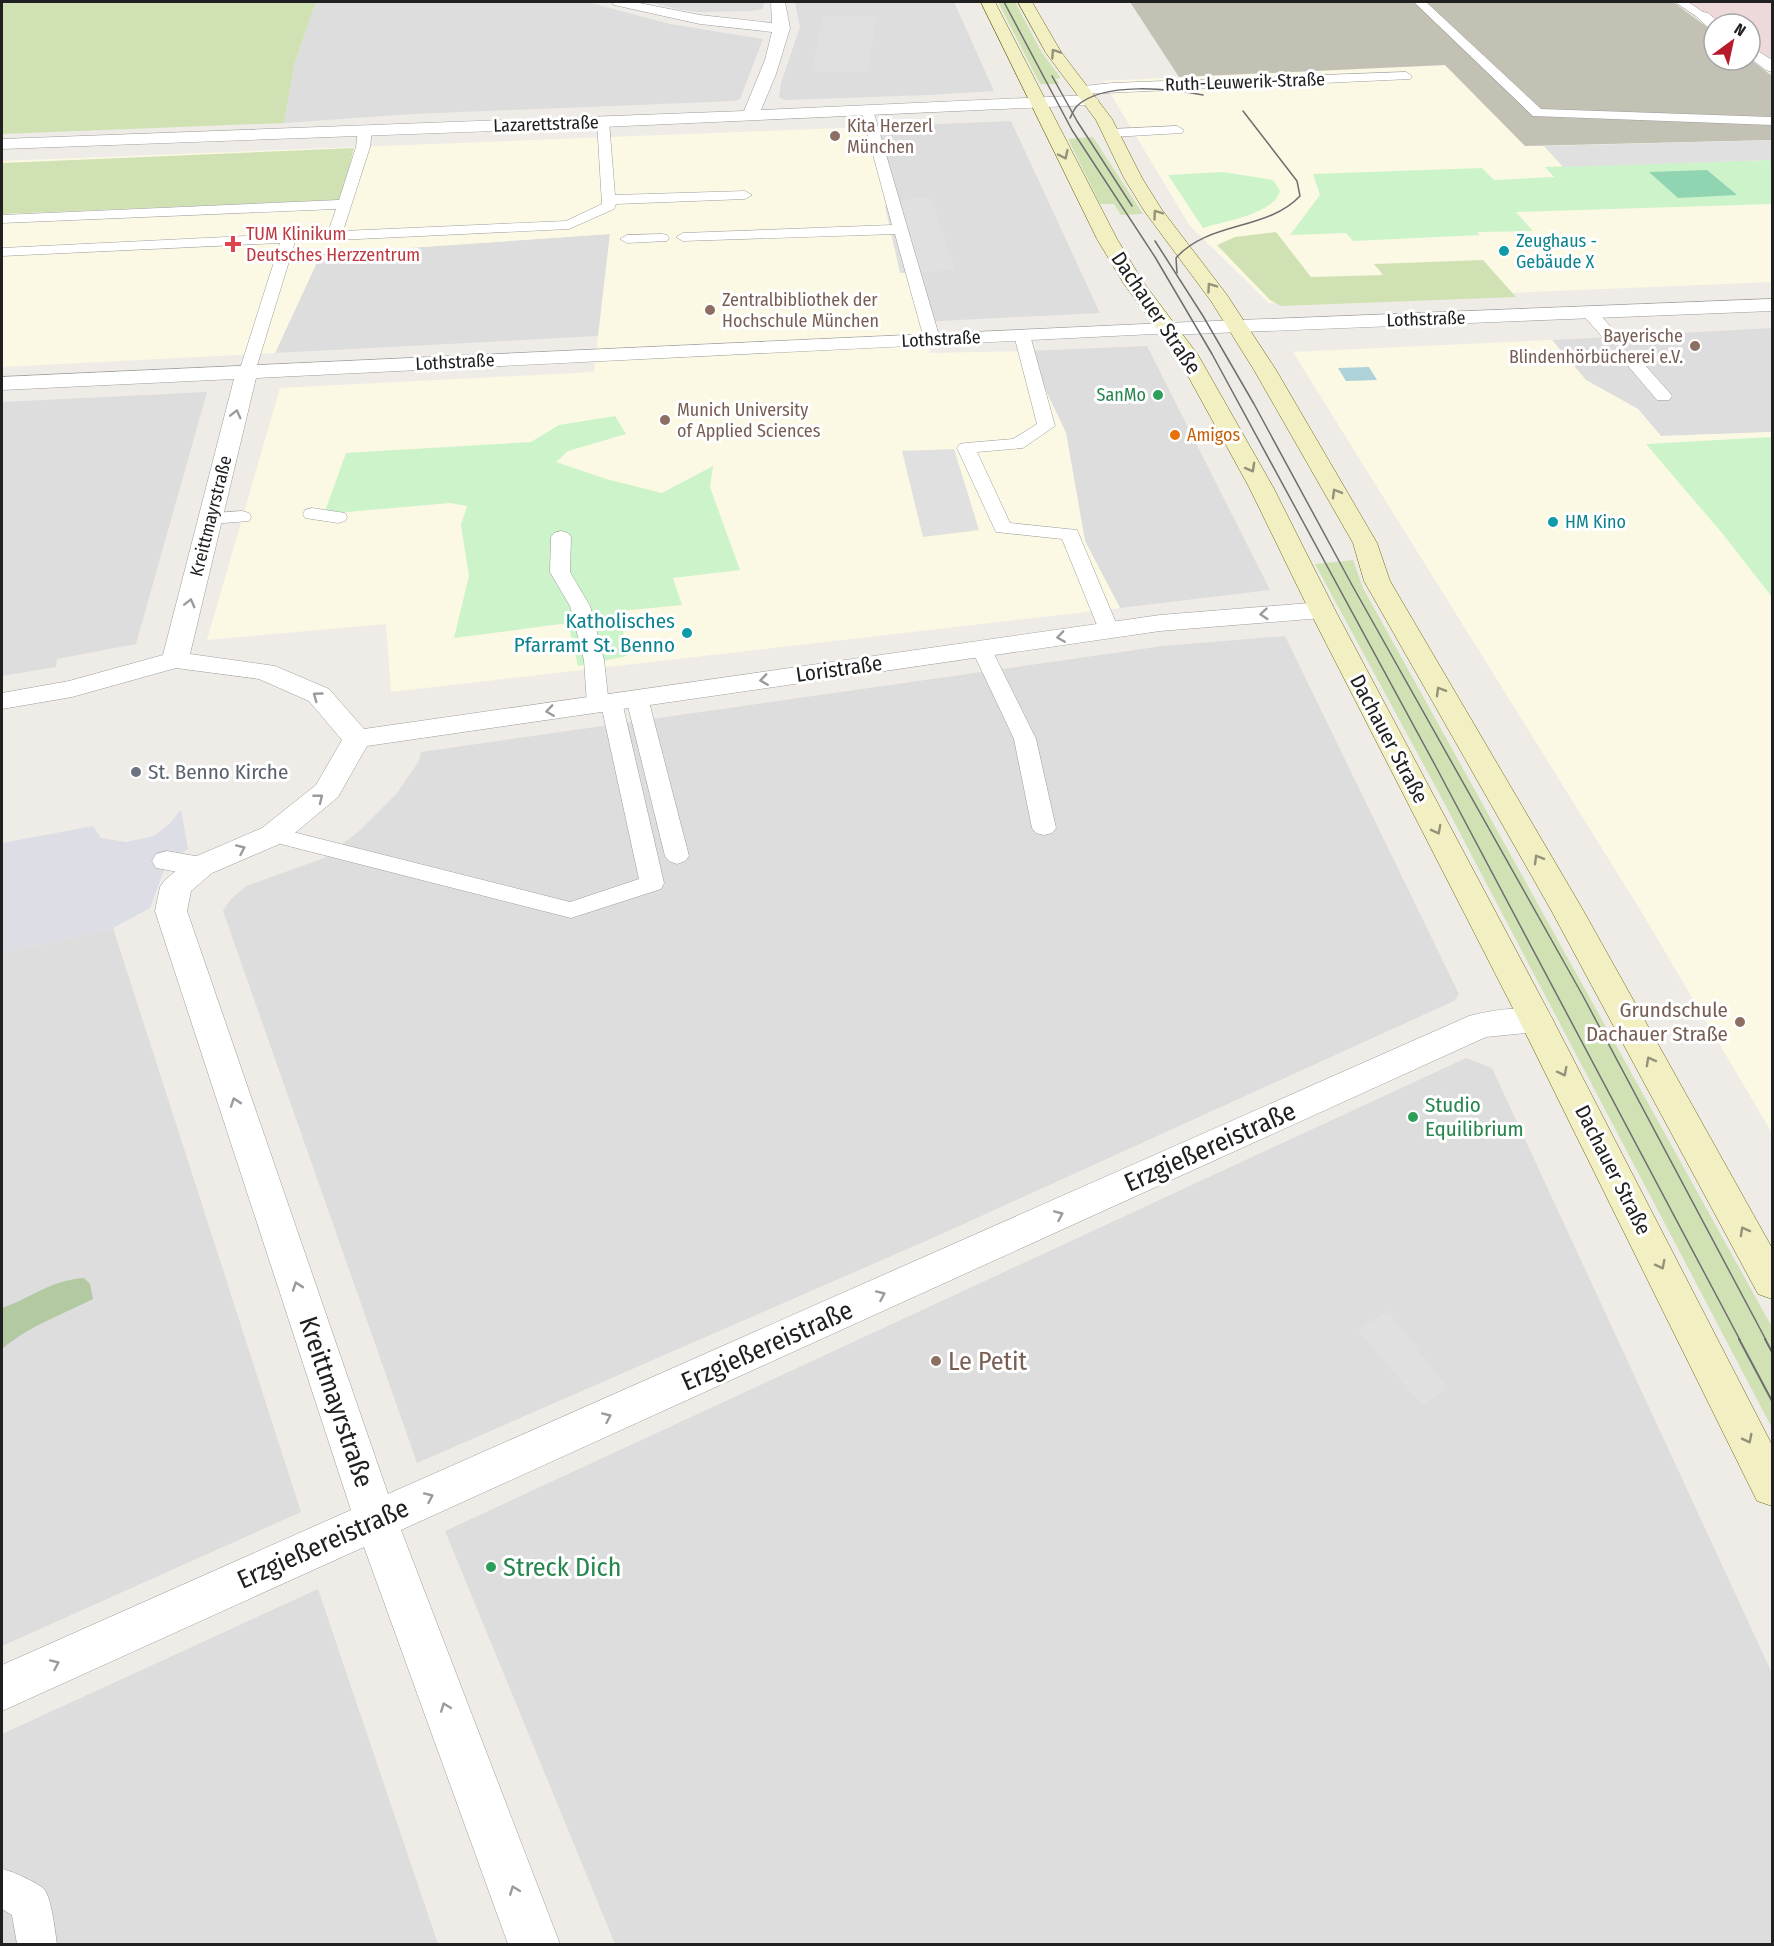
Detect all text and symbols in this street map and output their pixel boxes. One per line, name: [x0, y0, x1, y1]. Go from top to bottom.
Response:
north arrow: [1702, 12, 1762, 72]
text: N: [1731, 19, 1749, 40]
one-way arrow: [1051, 49, 1062, 60]
street label: Ruth-Leuwerik-Straße: [1165, 68, 1326, 96]
street label: Lazarettstraße: [493, 111, 599, 137]
place label: Kita Herzerl München: [847, 115, 933, 158]
marker: Kita Herzerl München: [828, 129, 842, 143]
one-way arrow: [1056, 148, 1068, 159]
one-way arrow: [1153, 210, 1164, 221]
place label: TUM Klinikum Deutsches Herzzentrum: [246, 223, 420, 266]
place label: Zeughaus - Gebäude X: [1516, 230, 1597, 273]
marker: TUM Klinikum Deutsches Herzzentrum: [224, 235, 242, 253]
marker: Zeughaus - Gebäude X: [1497, 244, 1511, 258]
street label: Dachauer Straße: [1105, 247, 1207, 379]
one-way arrow: [1208, 282, 1219, 293]
place label: Zentralbibliothek der Hochschule München: [722, 289, 879, 332]
marker: Zentralbibliothek der Hochschule München: [703, 303, 717, 317]
street label: Lothstraße: [1386, 307, 1466, 331]
place label: Bayerische Blindenhörbücherei e.V.: [1509, 325, 1683, 368]
street label: Lothstraße: [901, 326, 981, 352]
marker: Bayerische Blindenhörbücherei e.V.: [1688, 339, 1702, 353]
street label: Lothstraße: [415, 349, 495, 375]
place label: SanMo: [1097, 384, 1146, 406]
marker: SanMo: [1151, 388, 1165, 402]
place label: Munich University of Applied Sciences: [677, 399, 821, 442]
one-way arrow: [229, 409, 242, 419]
marker: Munich University of Applied Sciences: [658, 413, 672, 427]
place label: Amigos: [1187, 424, 1240, 446]
marker: Amigos: [1168, 428, 1182, 442]
street label: Kreittmayrstraße: [185, 453, 237, 579]
one-way arrow: [1244, 462, 1255, 472]
one-way arrow: [1331, 489, 1343, 499]
place label: HM Kino: [1565, 511, 1626, 533]
marker: HM Kino: [1546, 515, 1560, 529]
one-way arrow: [182, 598, 195, 608]
place label: Katholisches Pfarramt St. Benno: [514, 608, 675, 658]
one-way arrow: [1259, 608, 1268, 621]
marker: Katholisches Pfarramt St. Benno: [680, 626, 694, 640]
one-way arrow: [1056, 630, 1065, 642]
street label: Loristraße: [794, 650, 884, 688]
street label: Dachauer Straße: [1344, 670, 1434, 808]
one-way arrow: [759, 673, 769, 686]
one-way arrow: [1436, 687, 1448, 697]
one-way arrow: [313, 692, 324, 703]
one-way arrow: [545, 704, 554, 716]
place label: St. Benno Kirche: [148, 759, 288, 785]
marker: St. Benno Kirche: [129, 765, 143, 779]
one-way arrow: [312, 794, 323, 805]
one-way arrow: [1430, 823, 1441, 834]
one-way arrow: [235, 844, 246, 856]
one-way arrow: [1534, 855, 1545, 865]
place label: Grundschule Dachauer Straße: [1586, 997, 1728, 1047]
marker: Grundschule Dachauer Straße: [1733, 1015, 1747, 1029]
one-way arrow: [1646, 1056, 1657, 1067]
one-way arrow: [1556, 1066, 1567, 1077]
place label: Studio Equilibrium: [1425, 1092, 1524, 1142]
street label: Erzgießereistraße: [1120, 1095, 1300, 1199]
one-way arrow: [230, 1097, 242, 1107]
street label: Dachauer Straße: [1569, 1101, 1657, 1239]
marker: Studio Equilibrium: [1406, 1110, 1420, 1124]
one-way arrow: [1052, 1210, 1063, 1222]
one-way arrow: [1740, 1227, 1751, 1238]
one-way arrow: [1653, 1259, 1665, 1270]
one-way arrow: [292, 1281, 305, 1292]
one-way arrow: [874, 1290, 885, 1302]
street label: Erzgießereistraße: [677, 1294, 857, 1398]
street label: Kreittmayrstraße: [292, 1313, 380, 1491]
place label: Le Petit: [948, 1346, 1028, 1377]
marker: Le Petit: [929, 1354, 943, 1368]
one-way arrow: [601, 1413, 612, 1425]
one-way arrow: [1741, 1433, 1753, 1444]
street label: Erzgießereistraße: [233, 1492, 413, 1596]
one-way arrow: [423, 1492, 434, 1504]
place label: Streck Dich: [503, 1552, 621, 1583]
marker: Streck Dich: [484, 1560, 498, 1574]
one-way arrow: [49, 1659, 60, 1671]
one-way arrow: [440, 1702, 453, 1713]
one-way arrow: [509, 1885, 521, 1896]

